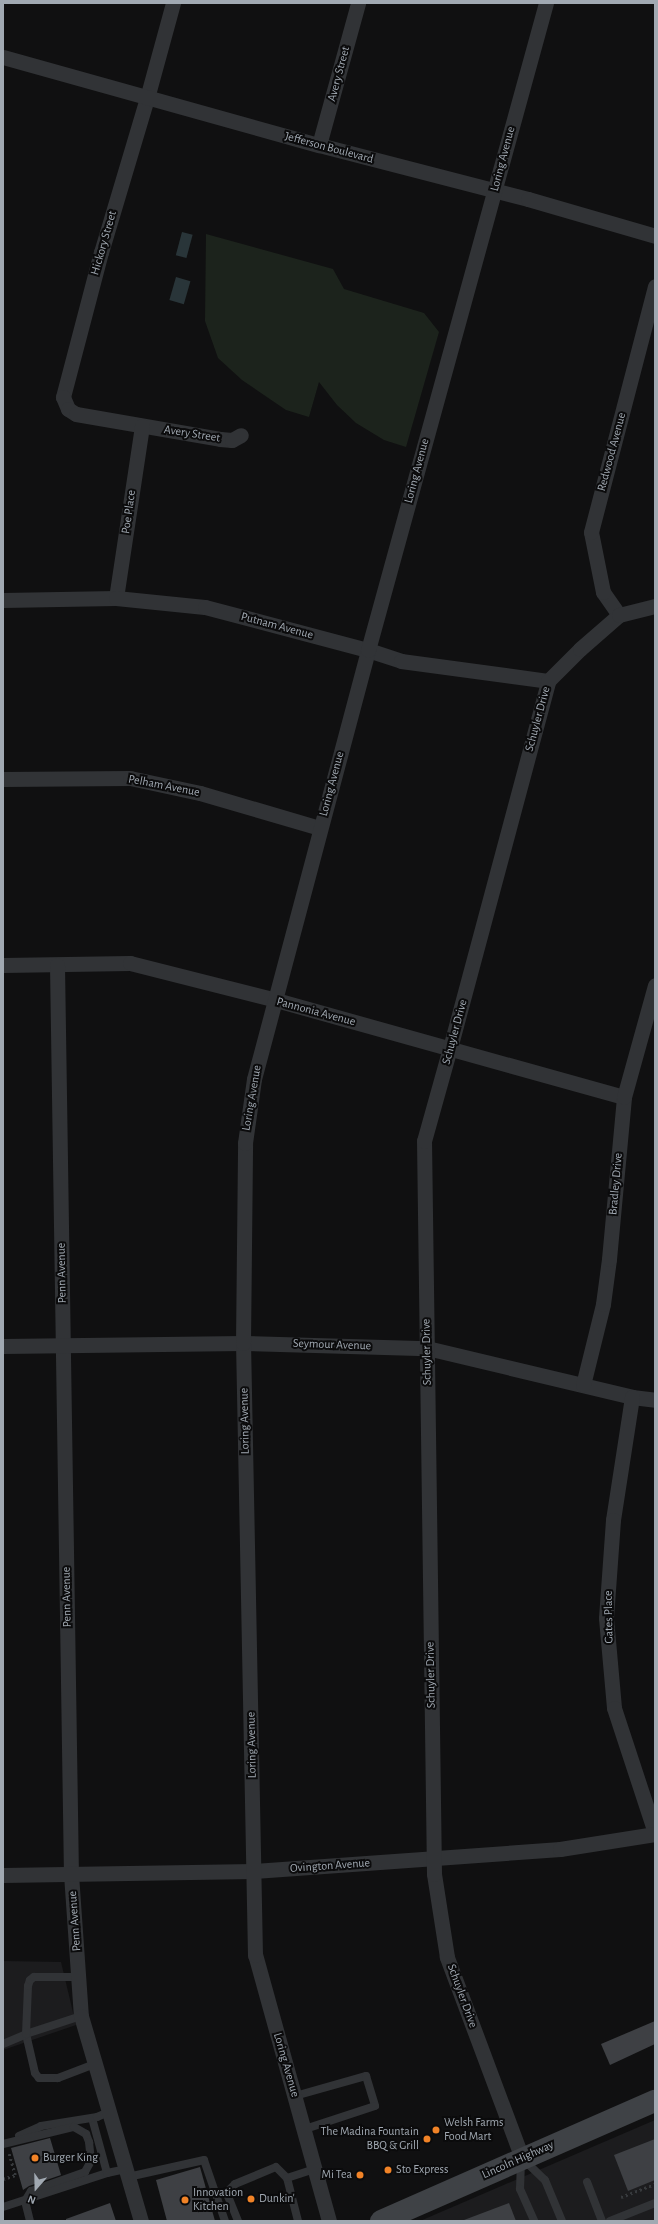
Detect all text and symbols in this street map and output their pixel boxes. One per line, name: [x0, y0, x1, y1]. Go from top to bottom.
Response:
street label: Avery Street: [325, 45, 353, 103]
street label: Loring Avenue: [487, 125, 519, 193]
street label: Jefferson Boulevard: [283, 129, 375, 167]
street label: Hickory Street: [88, 209, 120, 277]
street label: Redwood Avenue: [595, 411, 629, 493]
street label: Avery Street: [163, 422, 221, 446]
street label: Loring Avenue: [401, 437, 433, 505]
street label: Poe Place: [119, 489, 139, 535]
street label: Putnam Avenue: [239, 609, 315, 643]
street label: Schuyler Drive: [522, 685, 554, 753]
street label: Loring Avenue: [316, 750, 348, 818]
street label: Pelham Avenue: [127, 772, 201, 800]
street label: Pannonia Avenue: [275, 995, 357, 1029]
street label: Schuyler Drive: [439, 998, 471, 1066]
street label: Loring Avenue: [239, 1064, 265, 1132]
street label: Bradley Drive: [606, 1152, 626, 1216]
street label: Penn Avenue: [54, 1243, 70, 1303]
street label: Schuyler Drive: [419, 1319, 435, 1385]
street label: Seymour Avenue: [293, 1336, 371, 1354]
street label: Loring Avenue: [237, 1388, 253, 1454]
street label: Penn Avenue: [59, 1567, 75, 1627]
street label: Gates Place: [601, 1590, 617, 1644]
street label: Schuyler Drive: [423, 1642, 439, 1708]
street label: Loring Avenue: [244, 1712, 260, 1778]
street label: Ovington Avenue: [289, 1856, 371, 1876]
street label: Penn Avenue: [66, 1890, 84, 1952]
street label: Schuyler Drive: [444, 1962, 480, 2030]
street label: Loring Avenue: [270, 2031, 302, 2099]
place label: Welsh Farms Food Mart: [444, 2116, 504, 2144]
place label: The Madina Fountain BBQ & Grill: [320, 2125, 419, 2153]
marker: Welsh Farms Food Mart: [431, 2125, 441, 2135]
marker: The Madina Fountain BBQ & Grill: [422, 2134, 432, 2144]
street label: Lincoln Highway: [480, 2138, 556, 2182]
place label: Burger King: [43, 2151, 98, 2165]
marker: Burger King: [30, 2153, 40, 2163]
place label: Sto Express: [396, 2163, 448, 2177]
marker: Sto Express: [383, 2165, 393, 2175]
north arrow: [16, 2168, 56, 2208]
place label: Mi Tea: [321, 2168, 352, 2182]
marker: Mi Tea: [355, 2170, 365, 2180]
place label: Innovation Kitchen: [193, 2186, 243, 2214]
place label: Dunkin': [259, 2192, 295, 2206]
text: N: [26, 2193, 37, 2206]
marker: Dunkin': [246, 2194, 256, 2204]
marker: Innovation Kitchen: [180, 2195, 190, 2205]

